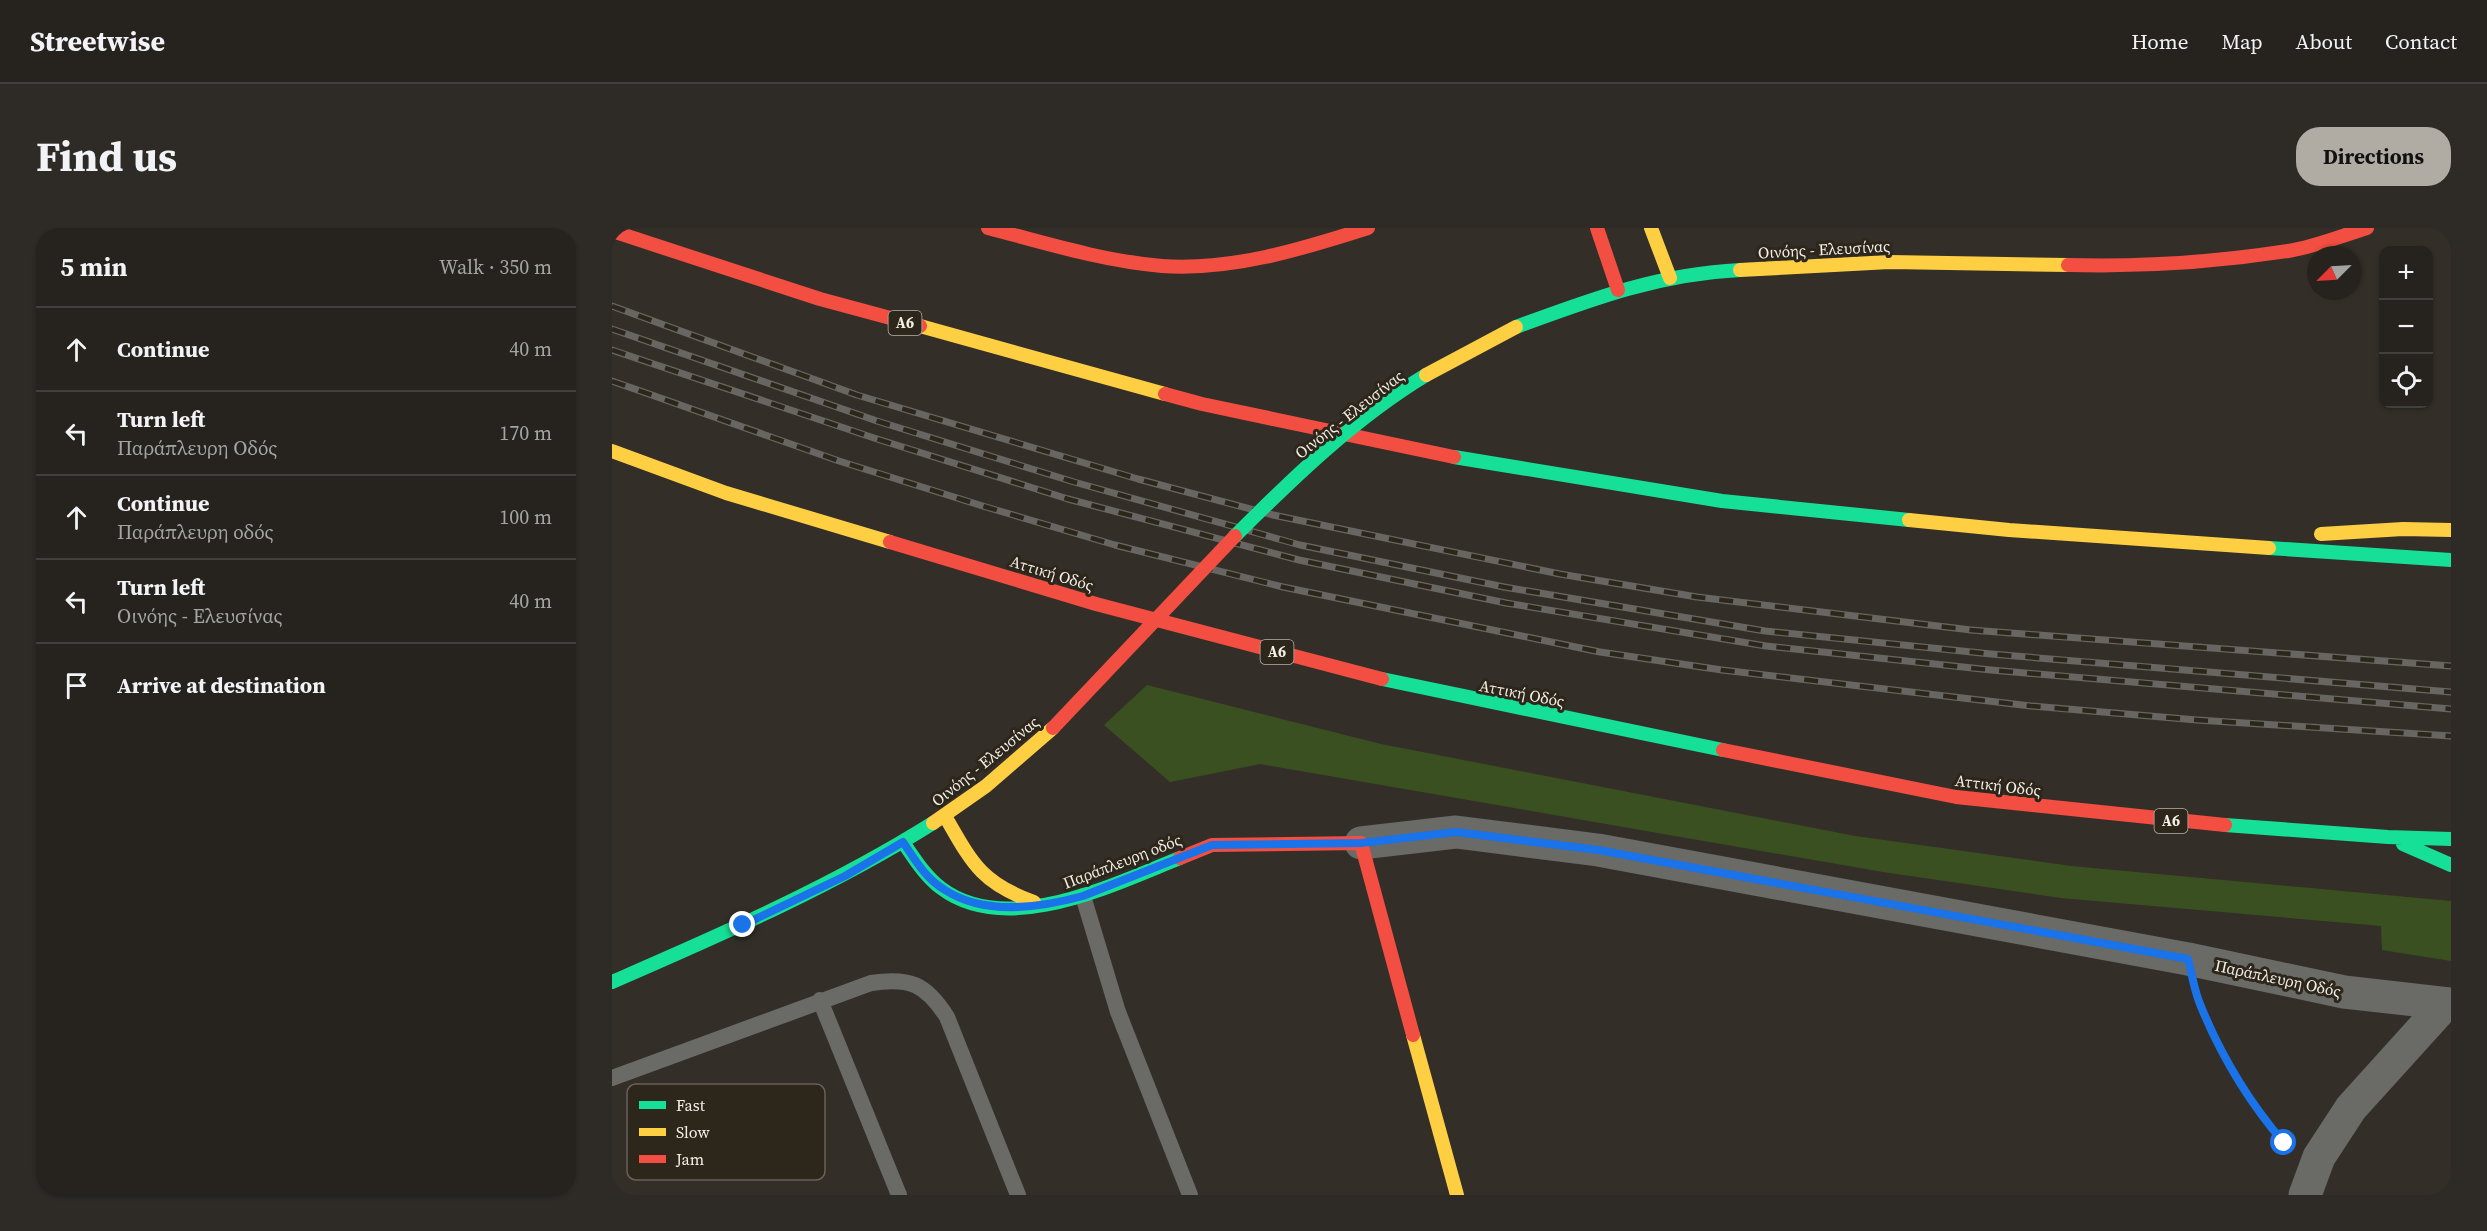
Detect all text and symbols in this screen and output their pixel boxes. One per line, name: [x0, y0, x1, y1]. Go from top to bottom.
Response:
text: Streetwise: [30, 22, 165, 60]
text: Home: [2131, 27, 2189, 56]
text: Map: [2222, 27, 2263, 56]
text: About: [2296, 27, 2352, 56]
text: Contact: [2385, 27, 2457, 56]
text: Find us: [36, 127, 177, 185]
button: Directions: [2296, 127, 2451, 186]
street label: Οινόης - Ελευσίνας: [1757, 235, 1891, 263]
north arrow: [2307, 246, 2361, 300]
map controls: [2379, 246, 2433, 408]
button: +: [2379, 246, 2433, 300]
text: 5 min: [60, 249, 127, 285]
text: Walk · 350 m: [439, 253, 552, 281]
button: −: [2379, 300, 2433, 354]
road number: Α6: [888, 311, 922, 335]
icon: ahead: [60, 333, 93, 366]
text: Continue: [117, 334, 210, 364]
text: 40 m: [509, 335, 552, 363]
button: locate: [2379, 354, 2433, 408]
street label: Οινόης - Ελευσίνας: [1290, 365, 1408, 463]
text: Turn left: [117, 404, 205, 434]
icon: left: [60, 417, 93, 450]
text: 170 m: [499, 419, 552, 447]
text: Παράπλευρη Οδός: [117, 434, 277, 462]
text: Continue: [117, 488, 210, 518]
icon: ahead: [60, 501, 93, 534]
text: 100 m: [499, 503, 552, 531]
text: Παράπλευρη οδός: [117, 518, 274, 546]
street label: Αττική Οδός: [1007, 550, 1097, 596]
text: Turn left: [117, 572, 205, 602]
icon: left: [60, 585, 93, 618]
text: 40 m: [509, 587, 552, 615]
text: Οινόης - Ελευσίνας: [117, 602, 283, 630]
road number: Α6: [1260, 640, 1294, 664]
icon: arrive: [60, 669, 93, 702]
text: Arrive at destination: [117, 670, 326, 700]
street label: Αττική Οδός: [1478, 674, 1566, 712]
street label: Οινόης - Ελευσίνας: [927, 711, 1043, 811]
street label: Αττική Οδός: [1954, 769, 2042, 801]
road number: Α6: [2154, 809, 2188, 833]
street label: Παράπλευρη οδός: [1060, 828, 1184, 894]
route end: [729, 911, 755, 937]
street label: Παράπλευρη Οδός: [2213, 954, 2343, 1002]
legend: [627, 1084, 825, 1180]
text: Fast: [676, 1094, 706, 1116]
text: Slow: [676, 1121, 711, 1143]
route start: [2270, 1129, 2296, 1155]
text: Jam: [675, 1148, 704, 1170]

